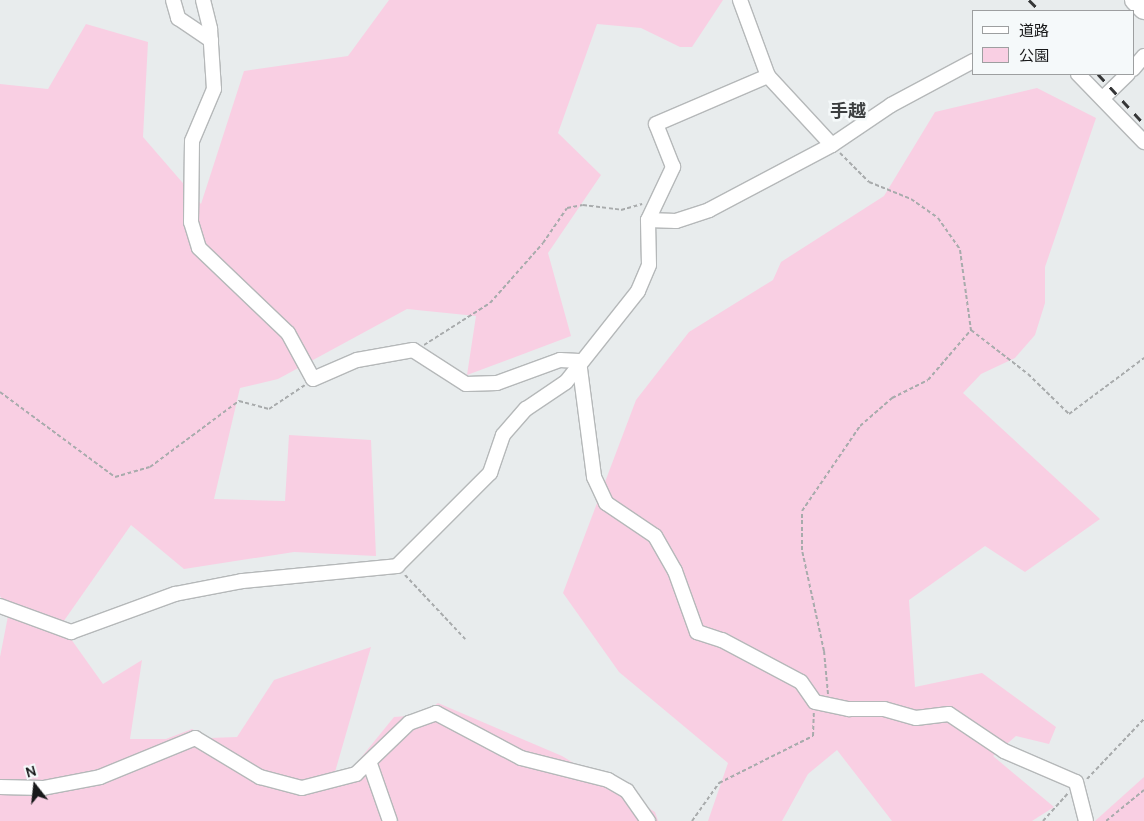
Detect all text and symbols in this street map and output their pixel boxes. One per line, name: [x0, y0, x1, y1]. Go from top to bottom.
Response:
legend: [972, 10, 1134, 75]
text: 道路: [1019, 20, 1049, 41]
text: 公園: [1019, 45, 1049, 66]
district label: 手越: [830, 99, 866, 121]
north arrow: [10, 761, 60, 811]
text: N: [23, 761, 38, 782]

